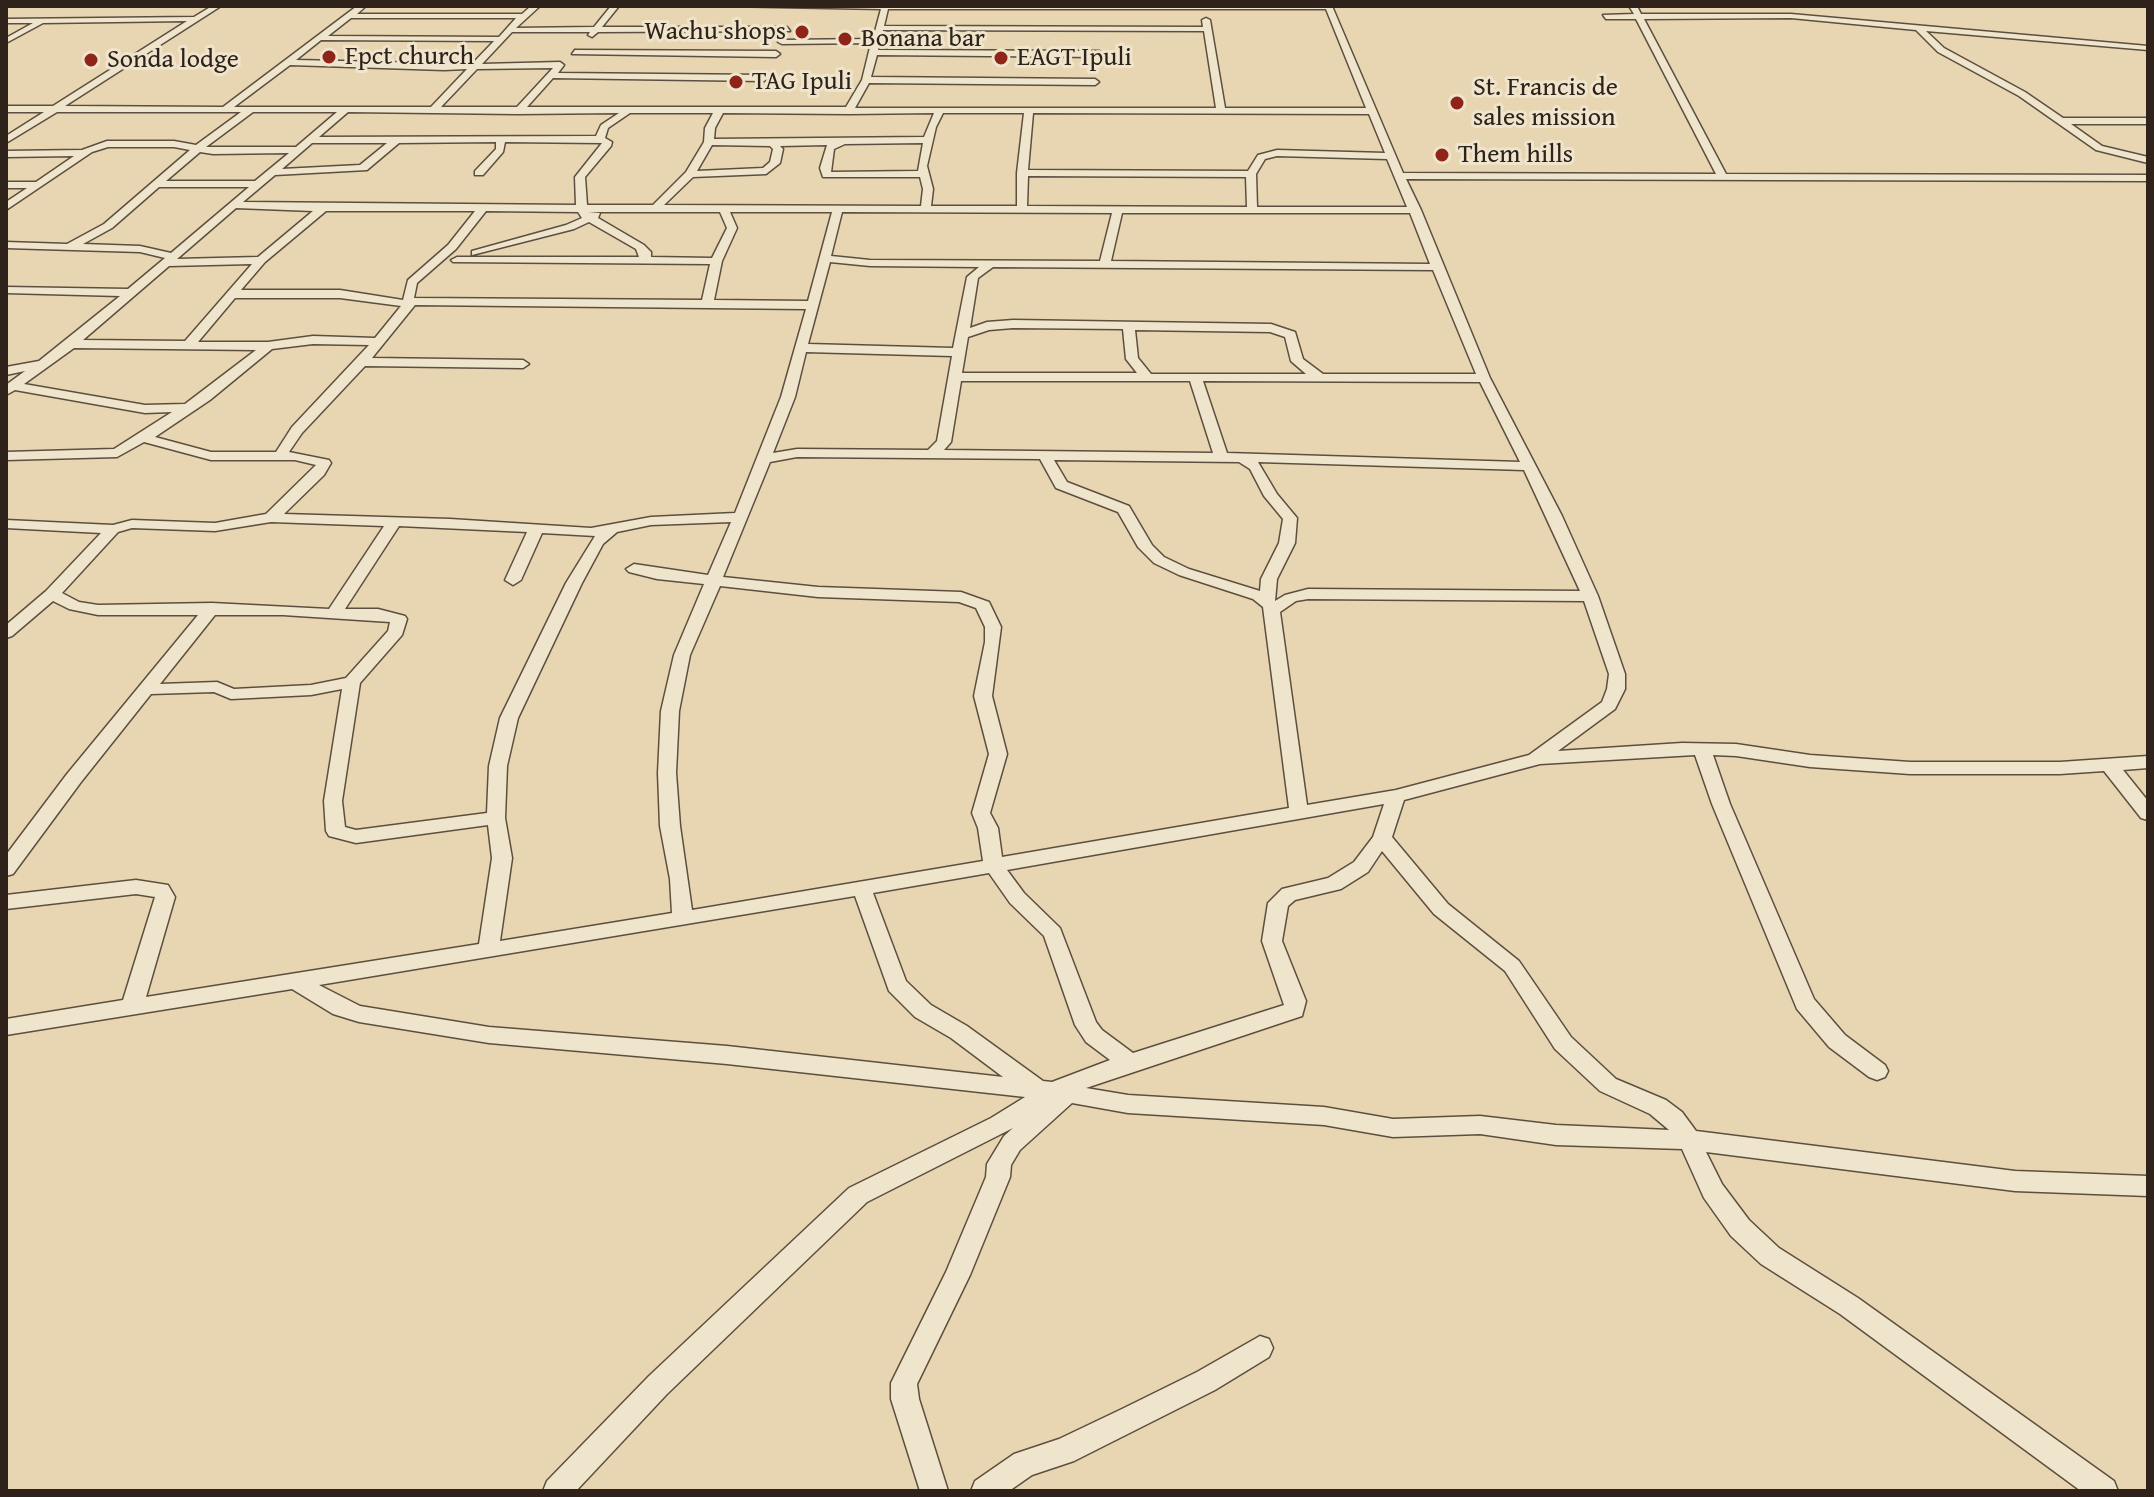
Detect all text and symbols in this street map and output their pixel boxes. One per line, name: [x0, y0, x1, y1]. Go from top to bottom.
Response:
place label: Wachu shops: [645, 16, 786, 48]
marker: Wachu shops: [793, 23, 811, 41]
place label: Bonana bar: [861, 23, 985, 55]
marker: Bonana bar: [836, 30, 854, 48]
place label: Fpct church: [345, 41, 474, 73]
place label: EAGT Ipuli: [1017, 42, 1132, 74]
place label: Sonda lodge: [107, 44, 239, 76]
marker: Fpct church: [320, 48, 338, 66]
marker: EAGT Ipuli: [992, 49, 1010, 67]
marker: Sonda lodge: [82, 51, 100, 69]
place label: TAG Ipuli: [752, 66, 852, 98]
place label: St. Francis de sales mission: [1473, 72, 1618, 134]
marker: TAG Ipuli: [727, 73, 745, 91]
marker: St. Francis de sales mission: [1448, 94, 1466, 112]
place label: Them hills: [1458, 139, 1573, 171]
marker: Them hills: [1433, 146, 1451, 164]

